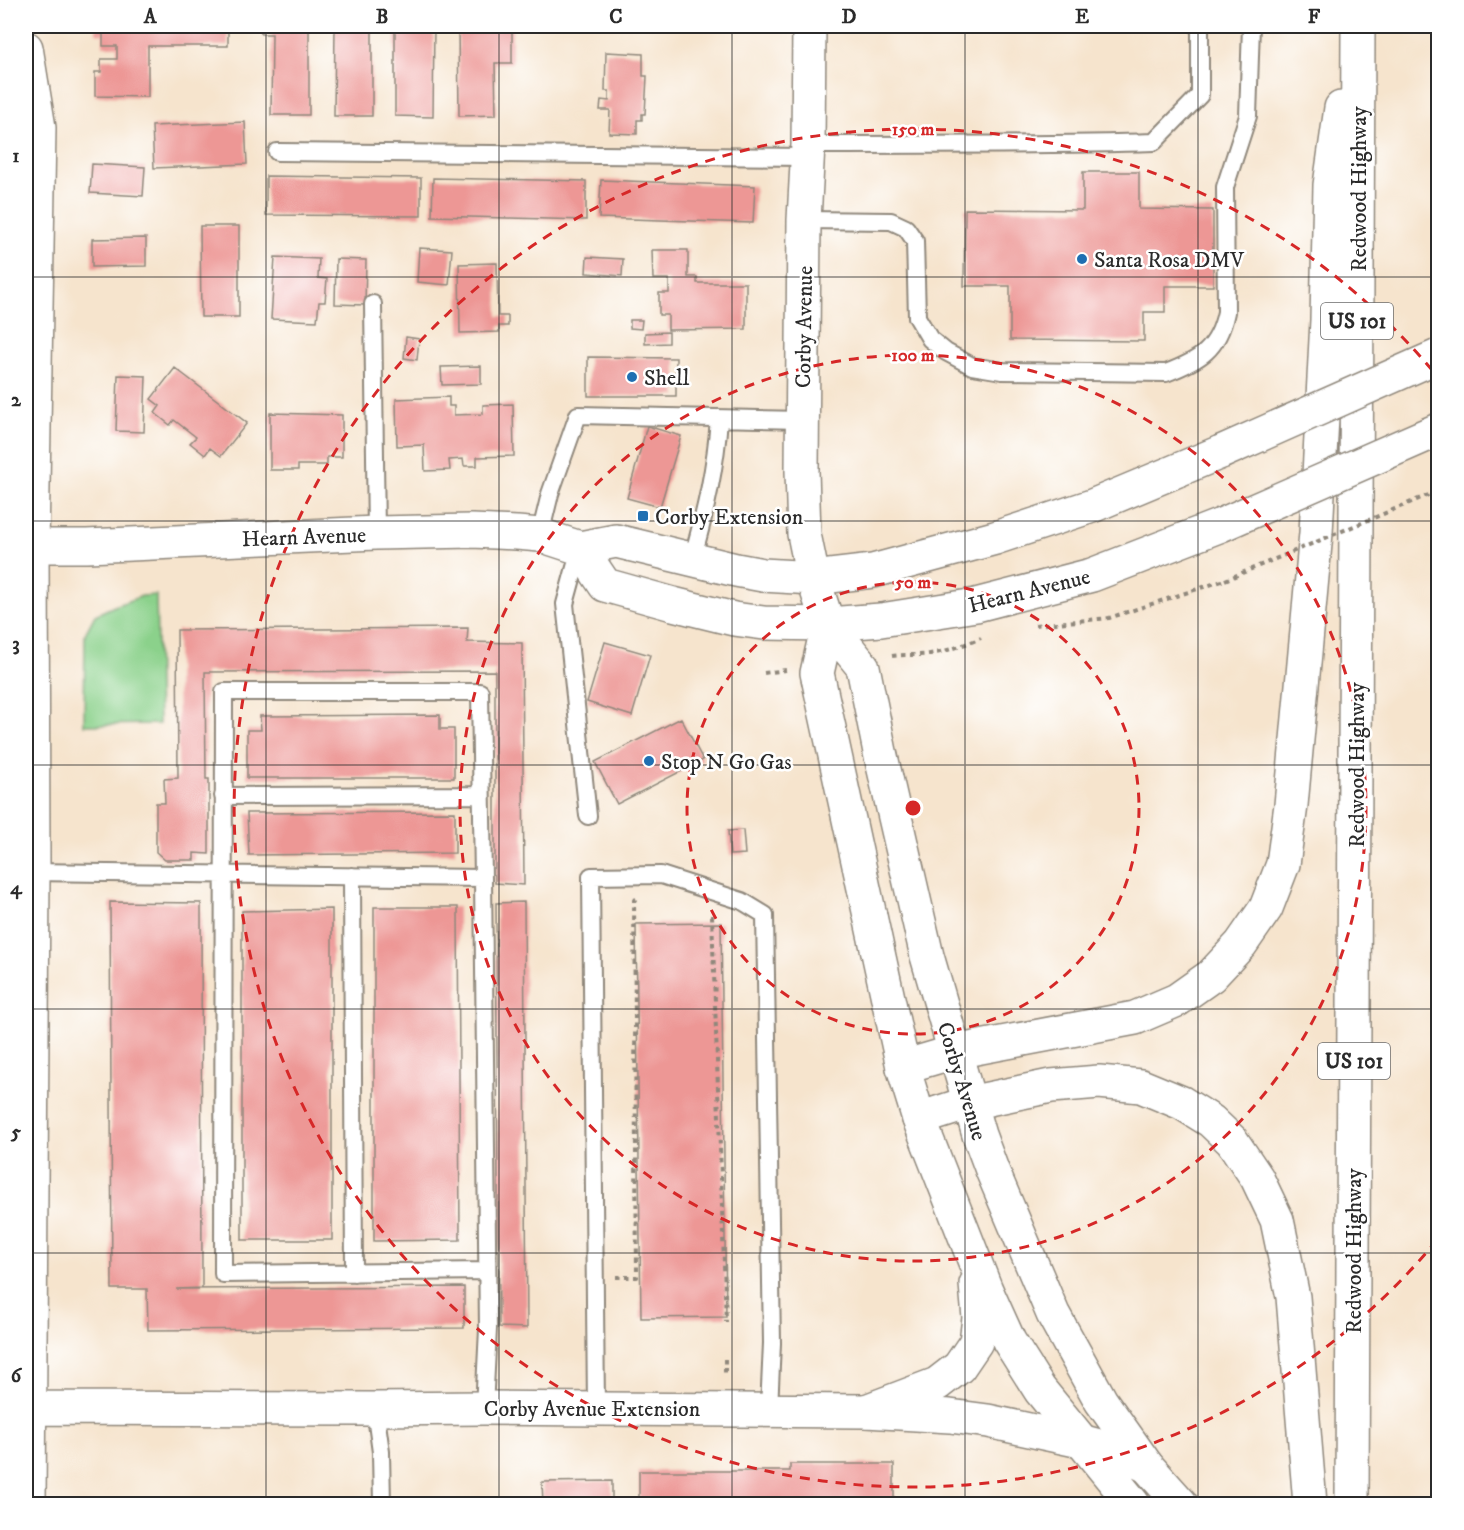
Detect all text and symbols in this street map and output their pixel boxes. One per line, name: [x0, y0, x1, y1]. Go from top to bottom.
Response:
text: A: [143, 5, 158, 30]
text: B: [376, 5, 388, 30]
text: C: [609, 5, 623, 30]
text: D: [842, 5, 857, 30]
text: E: [1075, 5, 1089, 30]
text: F: [1308, 5, 1321, 30]
street label: Redwood Highway: [1346, 106, 1373, 272]
text: 150 m: [892, 119, 935, 141]
text: 1: [12, 144, 20, 169]
place label: Santa Rosa DMV: [1094, 247, 1245, 274]
marker: Santa Rosa DMV: [1075, 252, 1089, 266]
street label: Corby Avenue: [790, 266, 819, 388]
road number: US 101: [1321, 303, 1393, 339]
text: 100 m: [891, 345, 935, 367]
place label: Shell: [644, 365, 690, 392]
marker: Shell: [625, 370, 639, 384]
text: 2: [11, 388, 22, 413]
place label: Corby Extension: [655, 504, 804, 531]
marker: Corby Extension: [636, 509, 650, 523]
street label: Hearn Avenue: [241, 522, 367, 553]
street label: Hearn Avenue: [966, 563, 1093, 620]
text: 50 m: [894, 572, 931, 594]
text: 3: [12, 632, 20, 657]
street label: Redwood Highway: [1344, 682, 1371, 848]
place label: Stop N Go Gas: [661, 749, 792, 776]
marker: Stop N Go Gas: [642, 754, 656, 768]
centre of rings: [903, 798, 923, 818]
text: 4: [10, 876, 23, 901]
street label: Corby Avenue: [931, 1019, 992, 1144]
road number: US 101: [1318, 1043, 1390, 1079]
text: 5: [10, 1120, 21, 1145]
street label: Redwood Highway: [1341, 1168, 1368, 1334]
text: 6: [11, 1364, 23, 1389]
street label: Corby Avenue Extension: [484, 1396, 701, 1423]

